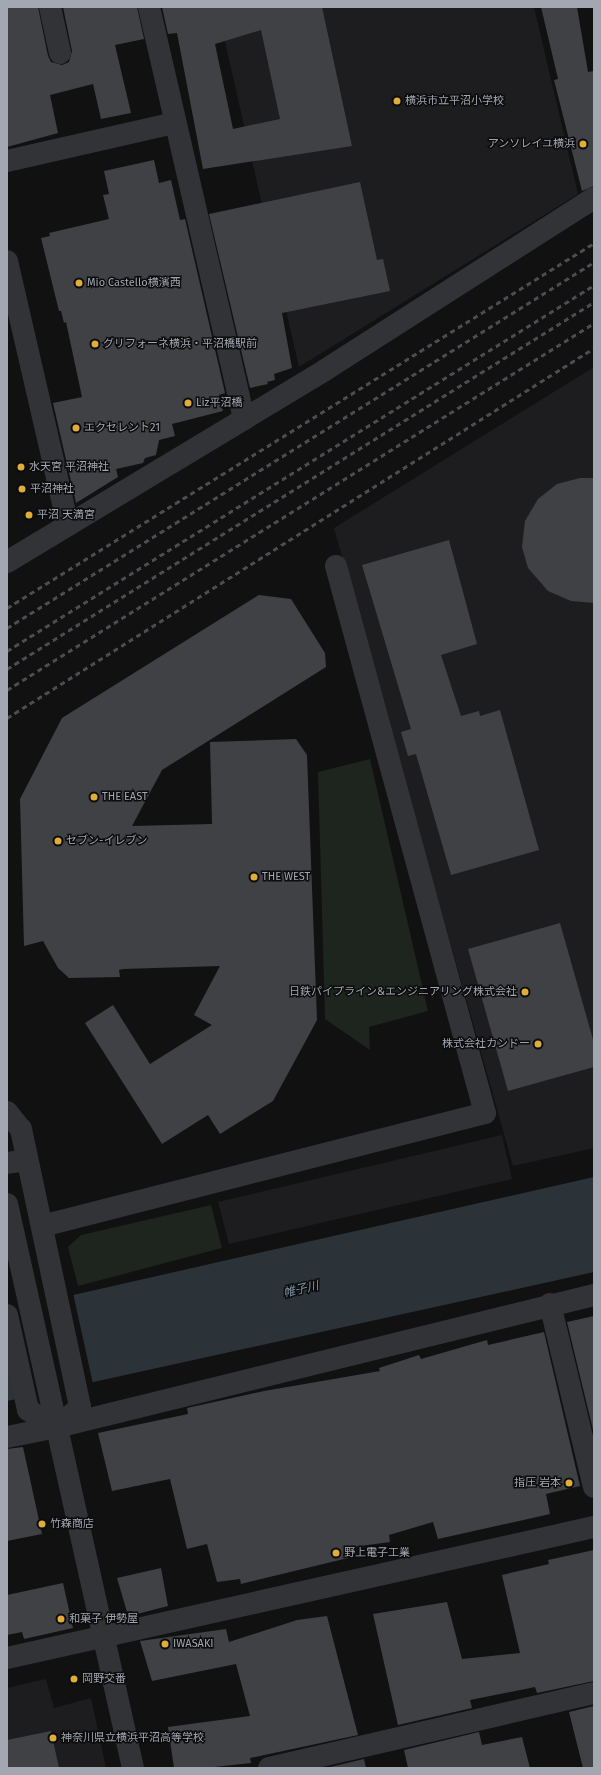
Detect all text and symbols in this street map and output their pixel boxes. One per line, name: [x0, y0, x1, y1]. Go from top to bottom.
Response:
place label: 横浜市立平沼小学校: [405, 94, 504, 108]
marker: 横浜市立平沼小学校: [392, 96, 402, 106]
place label: アンソレイユ横浜: [487, 137, 575, 151]
marker: アンソレイユ横浜: [578, 139, 588, 149]
place label: Mio Castello横濱西: [87, 276, 181, 290]
marker: Mio Castello横濱西: [74, 278, 84, 288]
place label: グリフォーネ横浜・平沼橋駅前: [103, 337, 257, 351]
marker: グリフォーネ横浜・平沼橋駅前: [90, 339, 100, 349]
place label: Liz平沼橋: [196, 396, 242, 410]
marker: Liz平沼橋: [183, 398, 193, 408]
place label: エクセレント21: [84, 421, 160, 435]
marker: エクセレント21: [71, 423, 81, 433]
place label: 水天宮 平沼神社: [29, 460, 109, 474]
marker: 水天宮 平沼神社: [16, 462, 26, 472]
place label: 平沼神社: [30, 482, 74, 496]
marker: 平沼神社: [17, 484, 27, 494]
place label: 平沼 天満宮: [37, 508, 95, 522]
marker: 平沼 天満宮: [24, 510, 34, 520]
place label: THE EAST: [102, 790, 148, 804]
marker: THE EAST: [89, 792, 99, 802]
place label: セブン-イレブン: [66, 834, 147, 848]
marker: セブン-イレブン: [53, 836, 63, 846]
place label: THE WEST: [262, 870, 310, 884]
marker: THE WEST: [249, 872, 259, 882]
place label: 日鉄パイプライン&エンジニアリング株式会社: [289, 985, 517, 999]
marker: 日鉄パイプライン&エンジニアリング株式会社: [520, 987, 530, 997]
place label: 株式会社カンドー: [442, 1037, 530, 1051]
marker: 株式会社カンドー: [533, 1039, 543, 1049]
water label: 帷子川: [282, 1279, 320, 1301]
place label: 指圧 岩本: [514, 1476, 561, 1490]
marker: 指圧 岩本: [564, 1478, 574, 1488]
place label: 竹森商店: [50, 1517, 94, 1531]
marker: 竹森商店: [37, 1519, 47, 1529]
place label: 野上電子工業: [344, 1546, 410, 1560]
marker: 野上電子工業: [331, 1548, 341, 1558]
place label: 和菓子 伊勢屋: [69, 1612, 138, 1626]
marker: 和菓子 伊勢屋: [56, 1614, 66, 1624]
place label: IWASAKI: [173, 1637, 214, 1651]
marker: IWASAKI: [160, 1639, 170, 1649]
place label: 岡野交番: [82, 1672, 126, 1686]
marker: 岡野交番: [69, 1674, 79, 1684]
place label: 神奈川県立横浜平沼高等学校: [61, 1731, 204, 1745]
marker: 神奈川県立横浜平沼高等学校: [48, 1733, 58, 1743]

